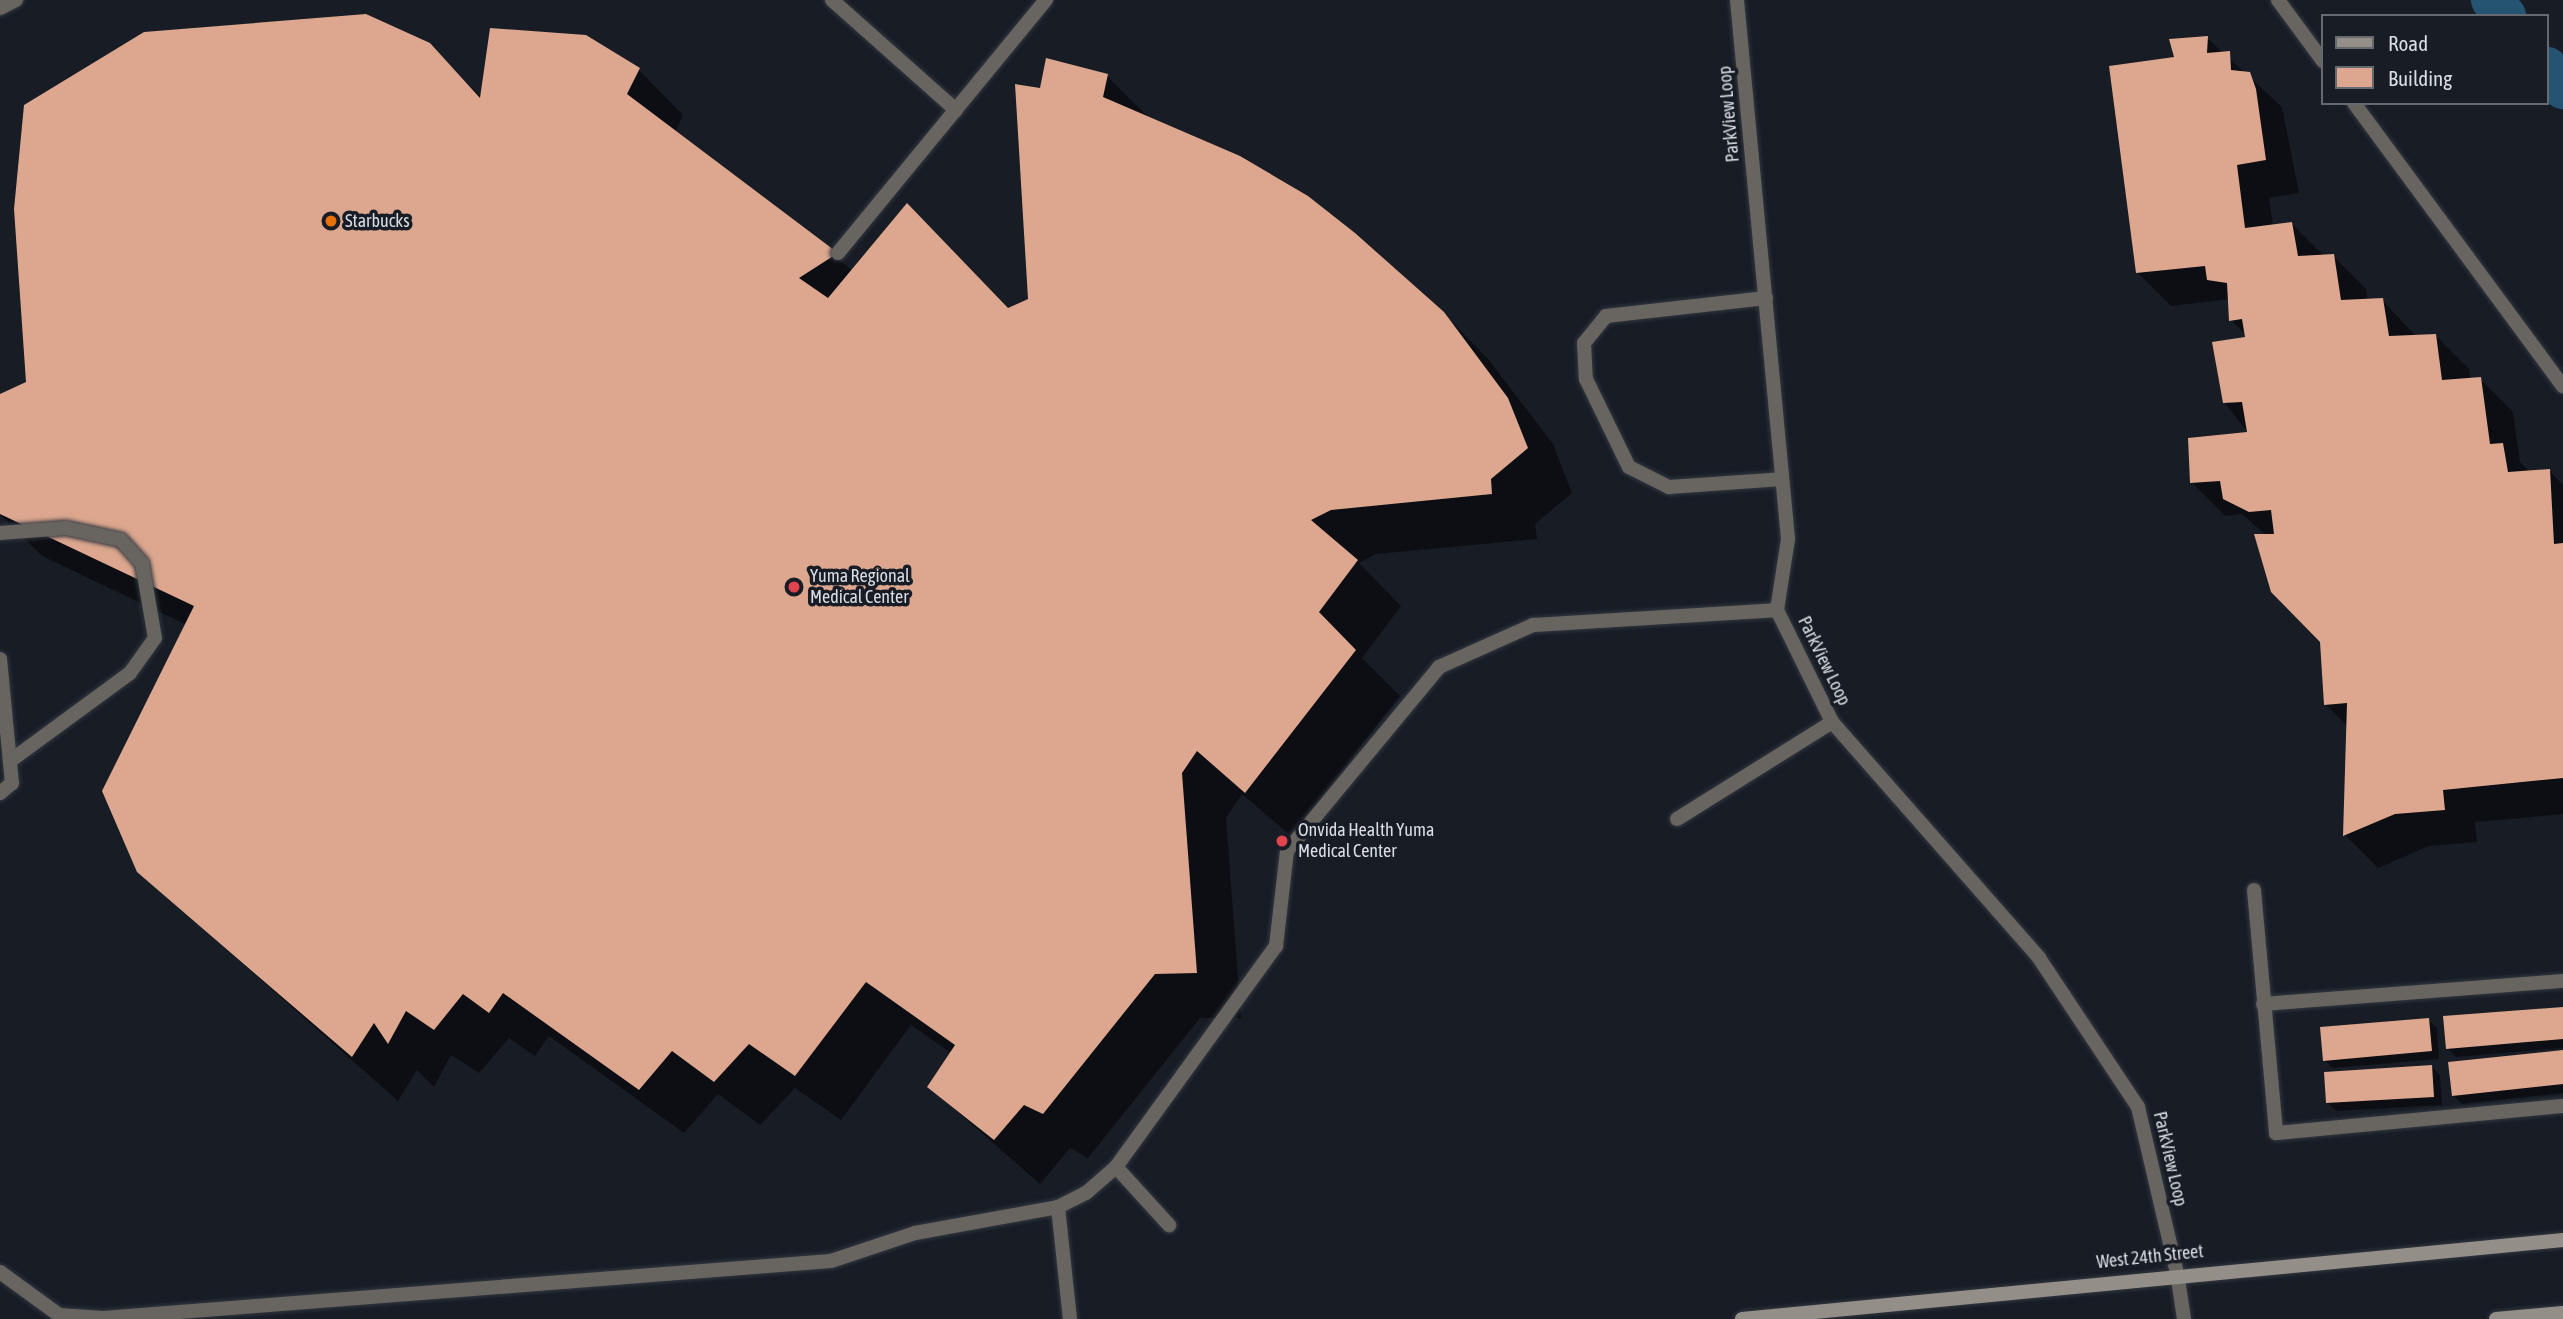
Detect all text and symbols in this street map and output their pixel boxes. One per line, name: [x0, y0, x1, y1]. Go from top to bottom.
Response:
legend: [2322, 14, 2549, 105]
text: Road: [2388, 31, 2428, 55]
street label: ParkView Loop: [1714, 65, 1744, 163]
text: Building: [2388, 66, 2452, 90]
place label: Starbucks: [345, 210, 410, 232]
marker: Starbucks: [323, 213, 339, 229]
place label: Yuma Regional Medical Center: [810, 566, 910, 608]
marker: Yuma Regional Medical Center: [784, 577, 804, 597]
street label: ParkView Loop: [1793, 613, 1855, 709]
place label: Onvida Health Yuma Medical Center: [1298, 820, 1434, 862]
marker: Onvida Health Yuma Medical Center: [1272, 831, 1292, 851]
street label: ParkView Loop: [2149, 1109, 2191, 1209]
street label: West 24th Street: [2095, 1241, 2205, 1273]

